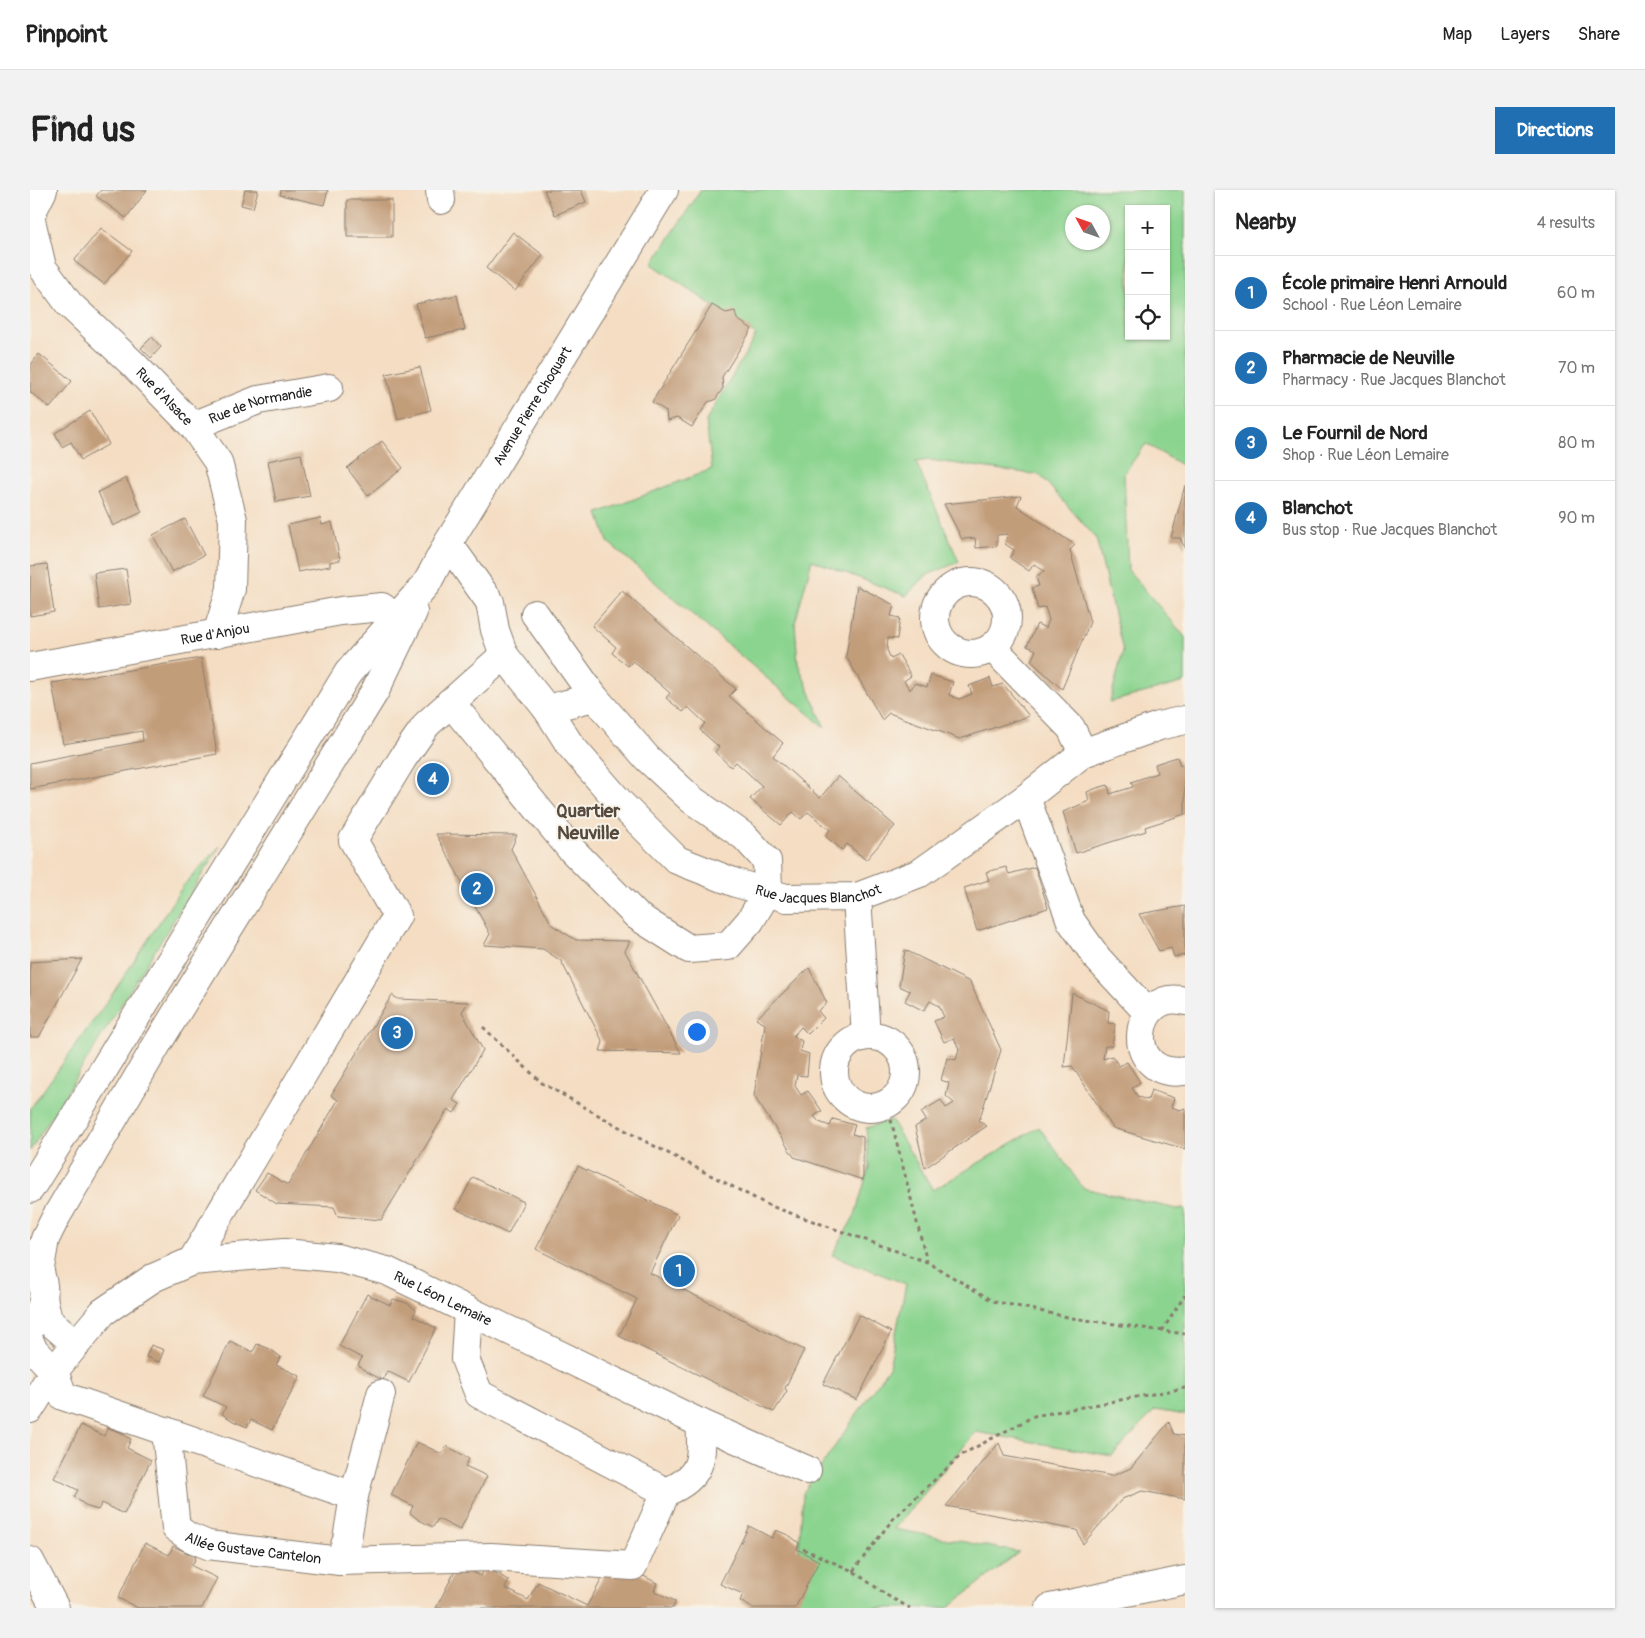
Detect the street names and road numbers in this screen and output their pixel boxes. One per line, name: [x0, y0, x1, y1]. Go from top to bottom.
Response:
street label: Avenue Pierre Choquart: [489, 343, 575, 468]
street label: Rue d'Alsace: [132, 364, 196, 429]
street label: Rue de Normandie: [206, 383, 313, 427]
street label: Rue d'Anjou: [179, 619, 251, 648]
street label: Rue Jacques Blanchot: [753, 880, 884, 906]
street label: Rue Léon Lemaire: [391, 1267, 495, 1329]
street label: Allée Gustave Cantelon: [183, 1528, 322, 1567]

